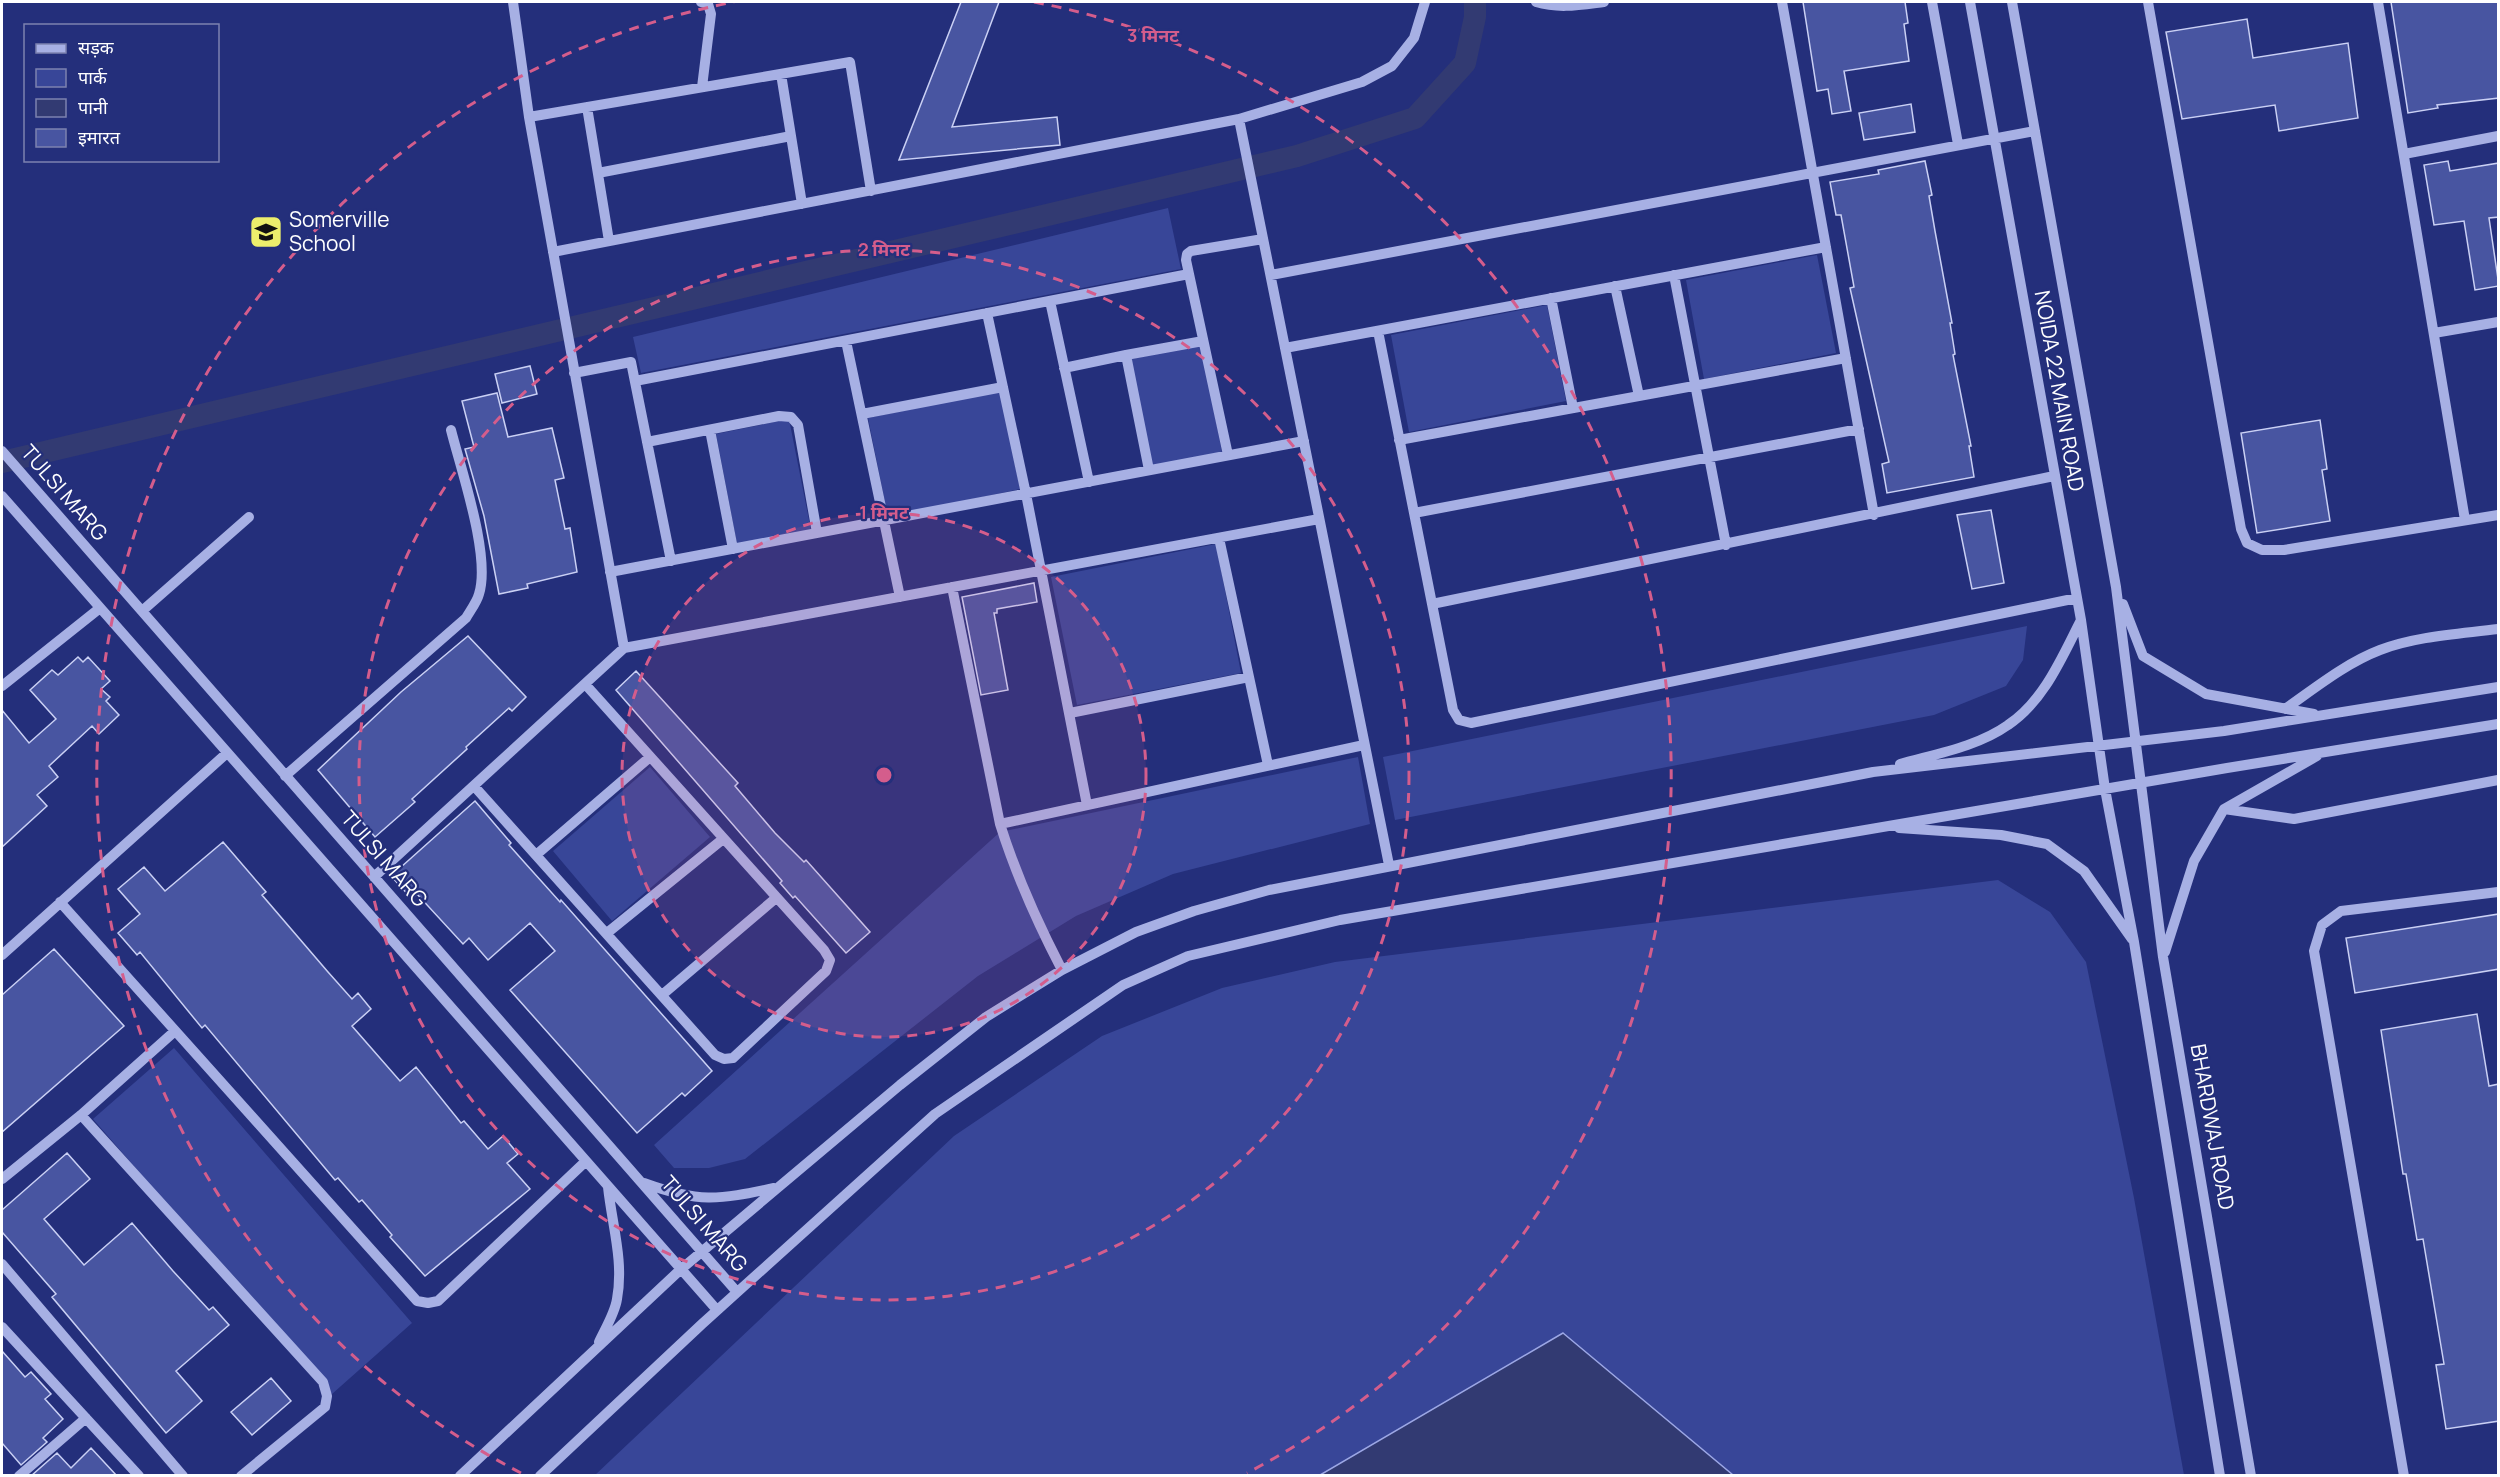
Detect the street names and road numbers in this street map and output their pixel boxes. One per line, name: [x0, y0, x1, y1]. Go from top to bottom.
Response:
street label: NOIDA 22 MAIN ROAD: [2029, 288, 2091, 494]
street label: TULSI MARG: [15, 438, 114, 547]
street label: TULSI MARG: [335, 804, 434, 913]
street label: BHARDWAJ ROAD: [2185, 1042, 2241, 1212]
street label: TULSI MARG: [655, 1169, 754, 1278]

